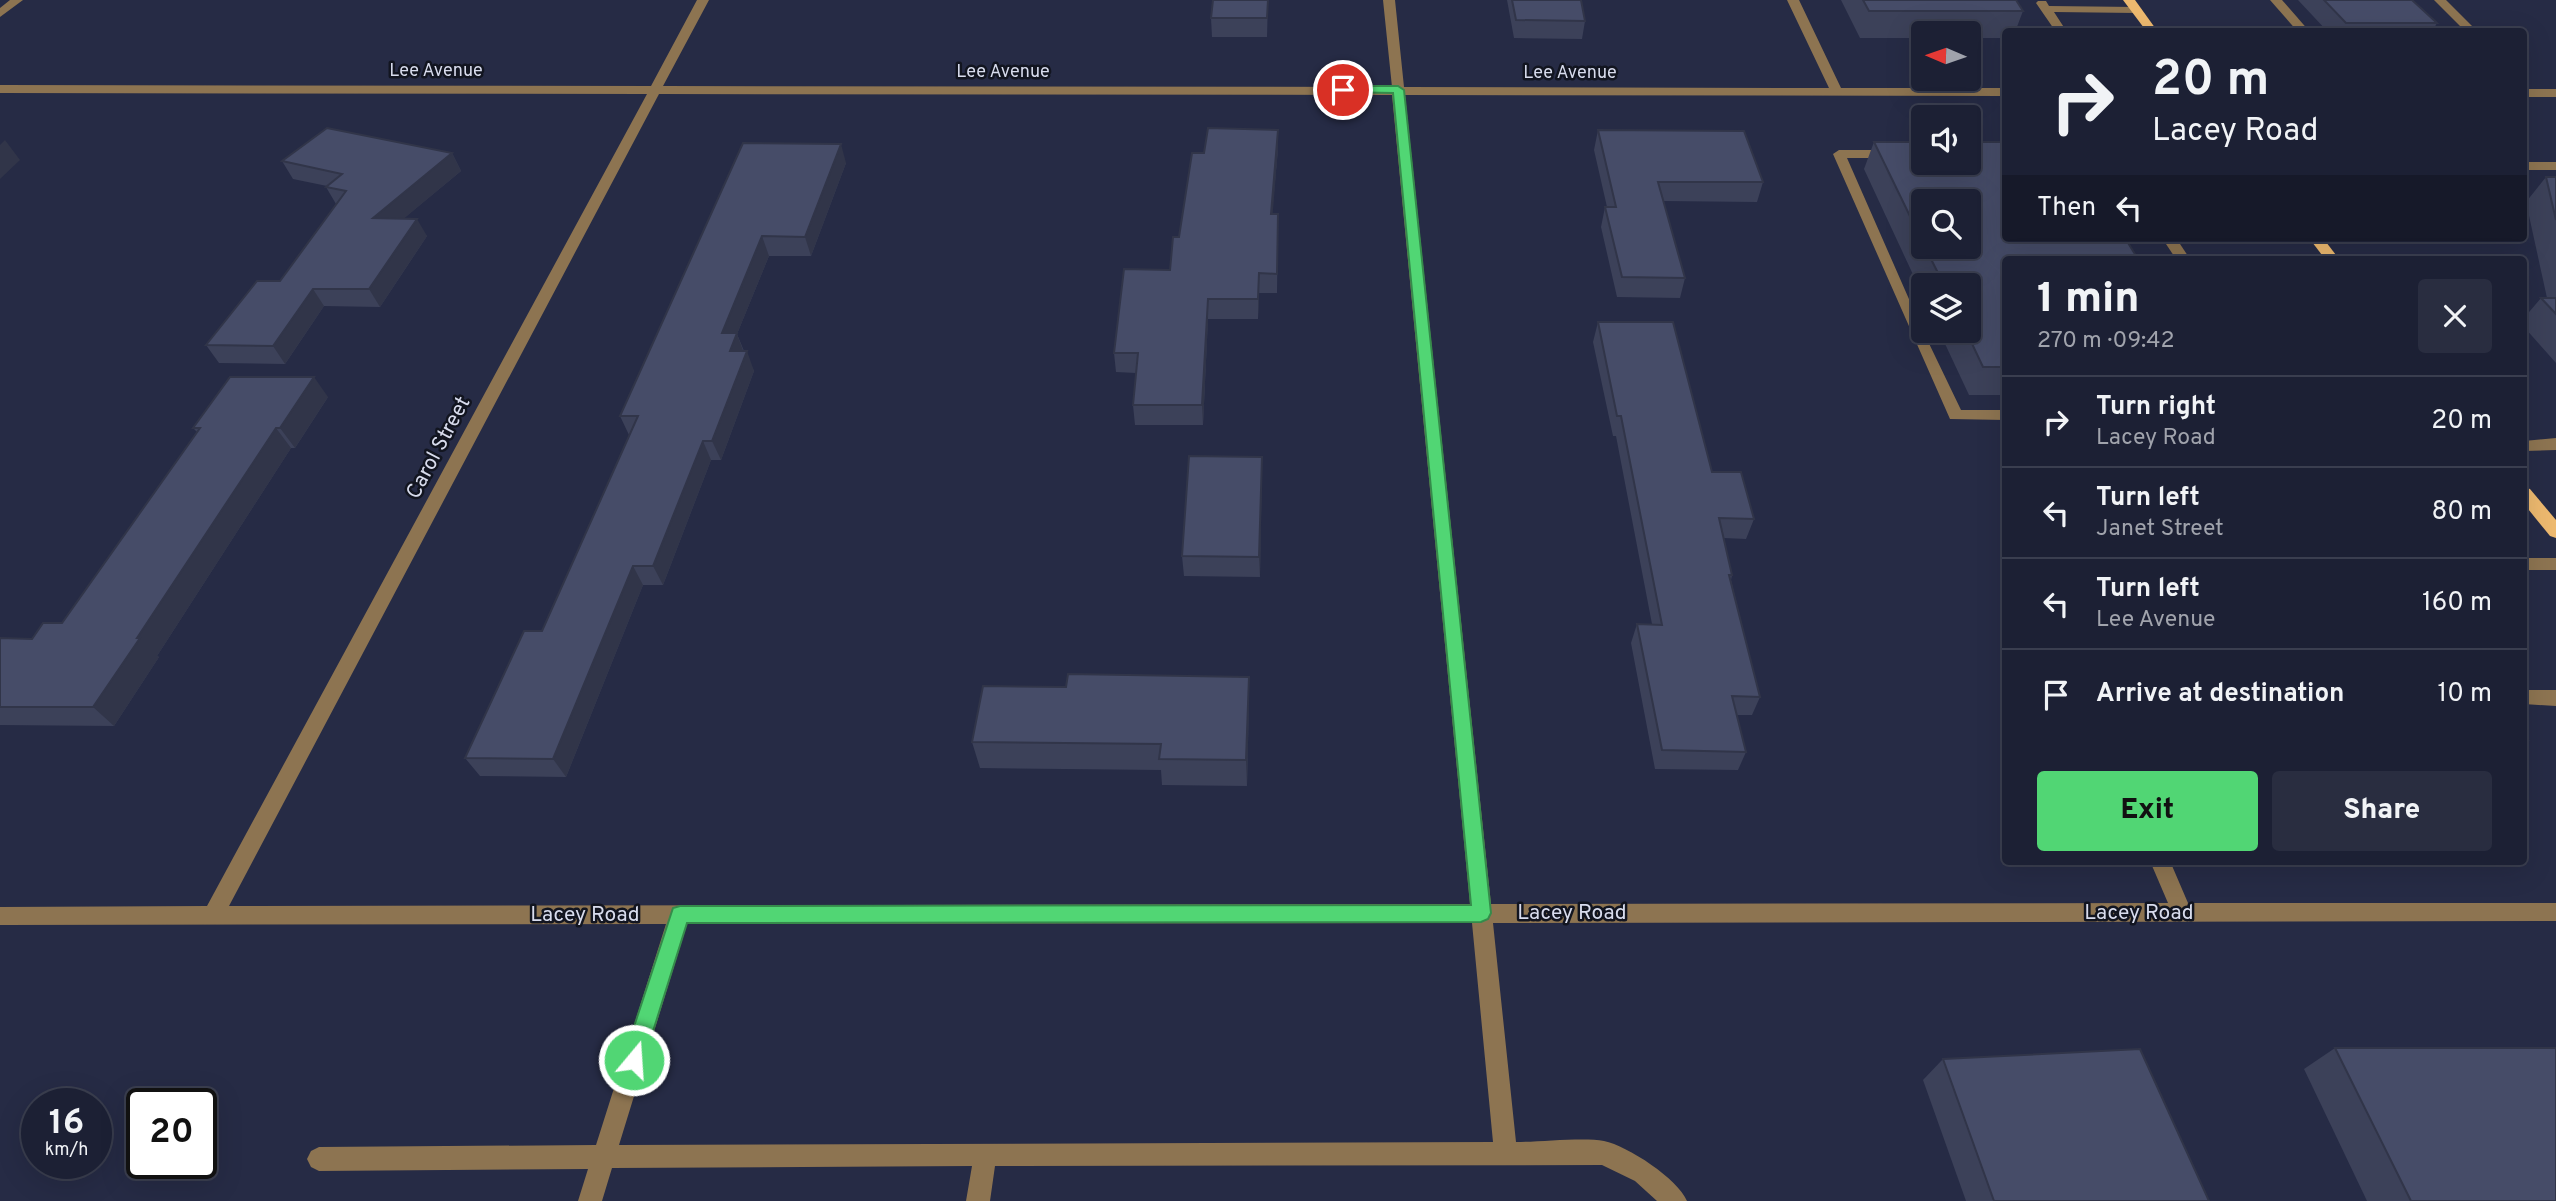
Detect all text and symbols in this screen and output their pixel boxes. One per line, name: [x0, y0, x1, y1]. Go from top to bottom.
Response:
north arrow: [1911, 21, 1981, 91]
map controls: [1911, 21, 1981, 343]
text: 20 m: [2152, 51, 2269, 113]
icon: right: [2037, 56, 2128, 147]
street label: Lee Avenue: [389, 60, 483, 83]
pin: [1313, 60, 1373, 120]
street label: Lee Avenue: [956, 61, 1050, 84]
street label: Lee Avenue: [1523, 62, 1617, 85]
icon: arrive: [1324, 71, 1362, 109]
button: sound: [1911, 105, 1981, 175]
text: Lacey Road: [2152, 112, 2319, 152]
button: search: [1911, 189, 1981, 259]
icon: left: [2110, 189, 2148, 227]
text: Then: [2037, 192, 2096, 225]
button: layers: [1911, 273, 1981, 343]
text: 1 min: [2037, 274, 2140, 327]
button: close: [2418, 279, 2492, 353]
text: 270 m · 09:42: [2037, 327, 2175, 356]
text: Turn right: [2096, 391, 2216, 424]
street label: Carol Street: [401, 392, 477, 504]
icon: right: [2037, 403, 2075, 441]
text: 20 m: [2431, 405, 2492, 438]
text: Lacey Road: [2096, 424, 2216, 453]
text: Turn left: [2096, 482, 2200, 515]
icon: left: [2037, 494, 2075, 532]
text: 80 m: [2432, 496, 2492, 529]
text: Janet Street: [2096, 515, 2224, 544]
text: Turn left: [2096, 573, 2200, 606]
icon: left: [2037, 585, 2075, 623]
text: 160 m: [2422, 587, 2492, 620]
text: Lee Avenue: [2096, 606, 2215, 635]
icon: arrive: [2037, 676, 2075, 714]
text: Arrive at destination: [2096, 678, 2344, 711]
text: 10 m: [2437, 678, 2492, 711]
button: Exit: [2037, 771, 2258, 851]
button: Share: [2272, 771, 2492, 851]
street label: Lacey Road: [1517, 900, 1627, 927]
street label: Lacey Road: [2084, 900, 2194, 927]
street label: Lacey Road: [530, 902, 640, 929]
position arrow: [597, 1023, 671, 1097]
speed limit sign: 20: [126, 1088, 217, 1179]
text: 16: [49, 1102, 84, 1146]
text: km/h: [45, 1139, 88, 1162]

